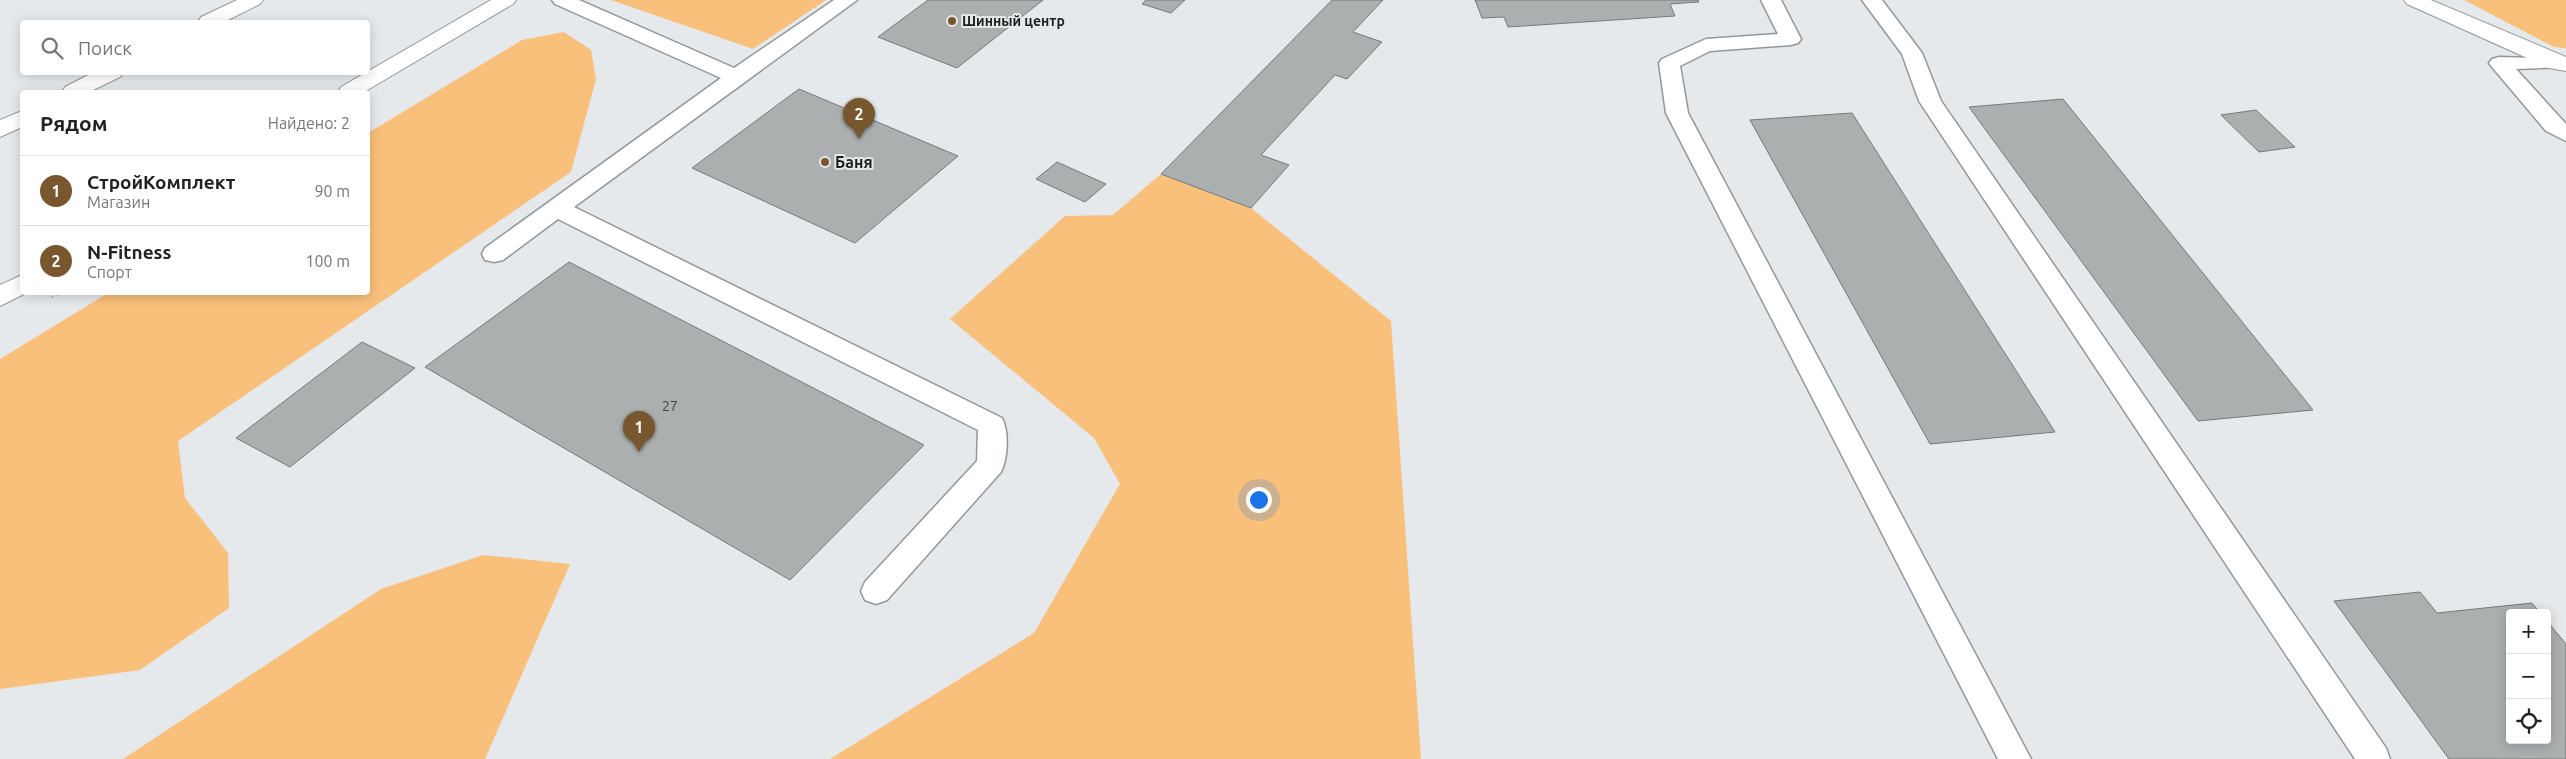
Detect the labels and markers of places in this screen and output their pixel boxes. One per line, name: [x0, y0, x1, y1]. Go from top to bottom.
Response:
place label: Шинный центр: [962, 13, 1065, 29]
marker: Шинный центр: [946, 15, 958, 27]
pin: 2: [843, 98, 875, 139]
place label: Баня: [835, 153, 873, 171]
marker: Баня: [819, 156, 831, 168]
pin: 1: [623, 411, 655, 452]

